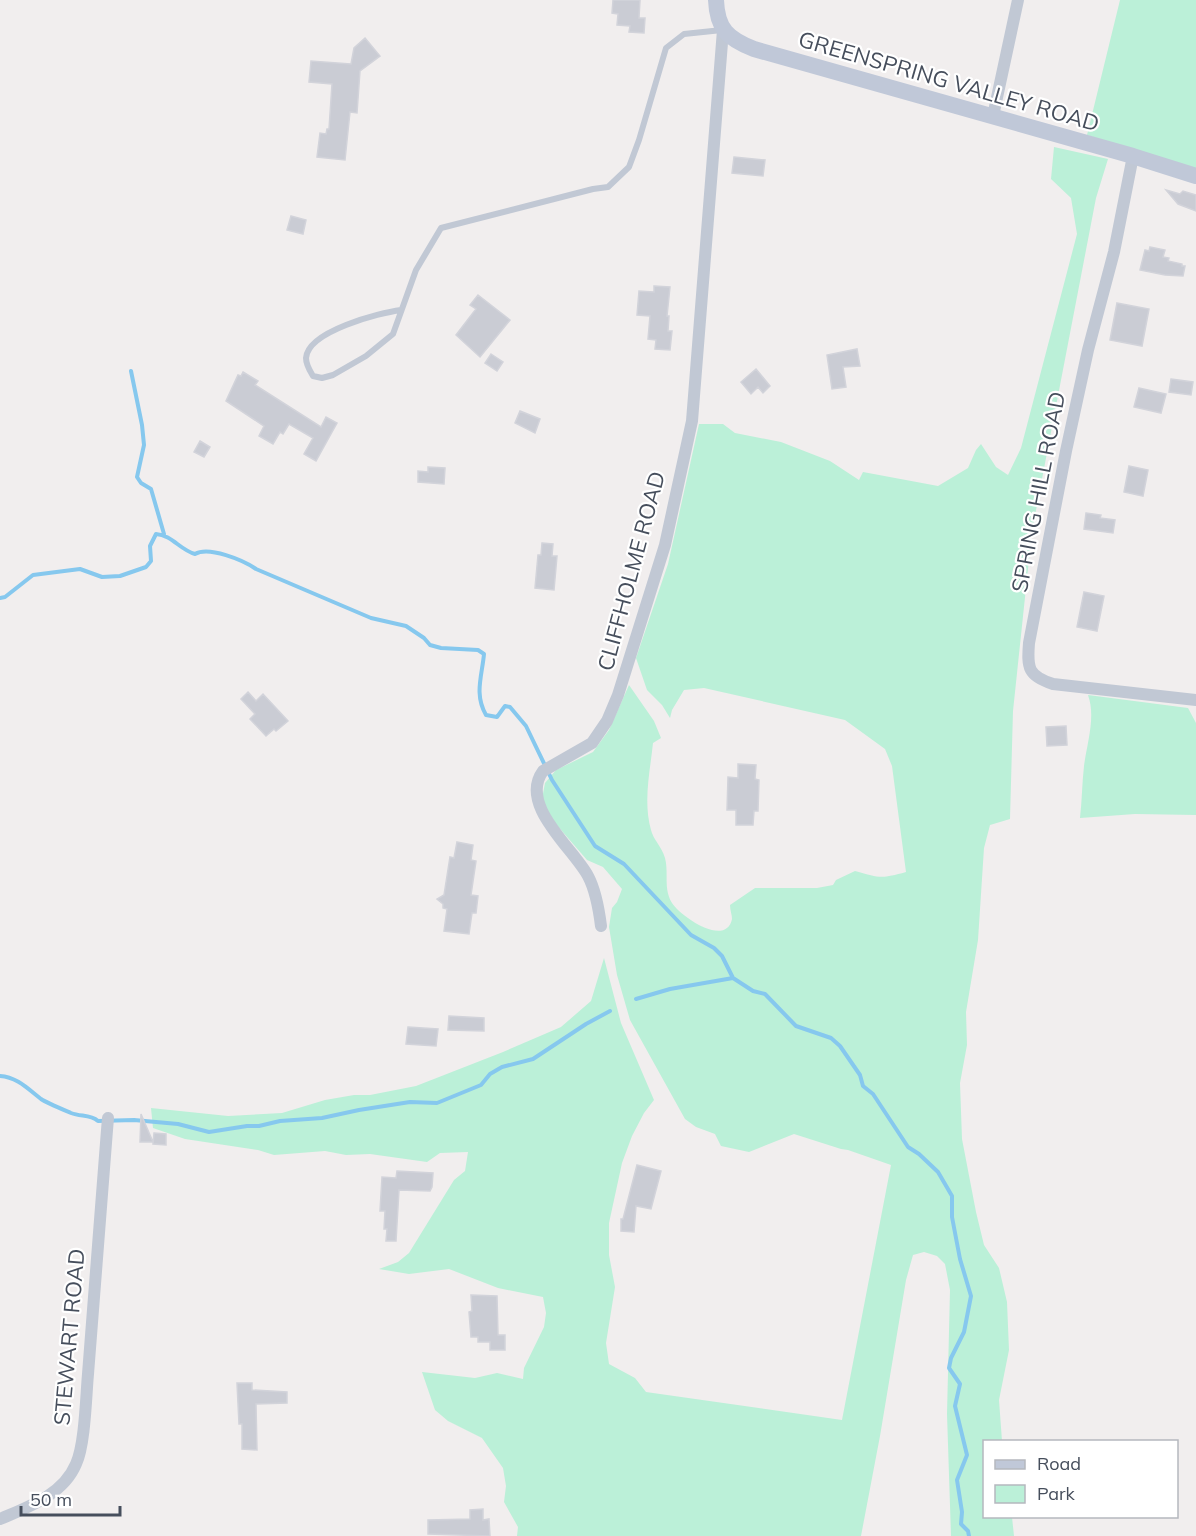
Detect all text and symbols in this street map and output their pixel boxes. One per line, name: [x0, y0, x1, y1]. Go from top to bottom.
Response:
street label: GREENSPRING VALLEY ROAD: [795, 25, 1103, 137]
street label: SPRING HILL ROAD: [1005, 389, 1071, 595]
street label: CLIFFHOLME ROAD: [591, 468, 671, 674]
street label: STEWART ROAD: [47, 1248, 91, 1426]
legend: [983, 1440, 1178, 1518]
text: Road: [1037, 1452, 1081, 1475]
scale bar: [21, 1479, 120, 1517]
text: Park: [1037, 1482, 1076, 1505]
text: 50 m: [30, 1488, 72, 1511]

